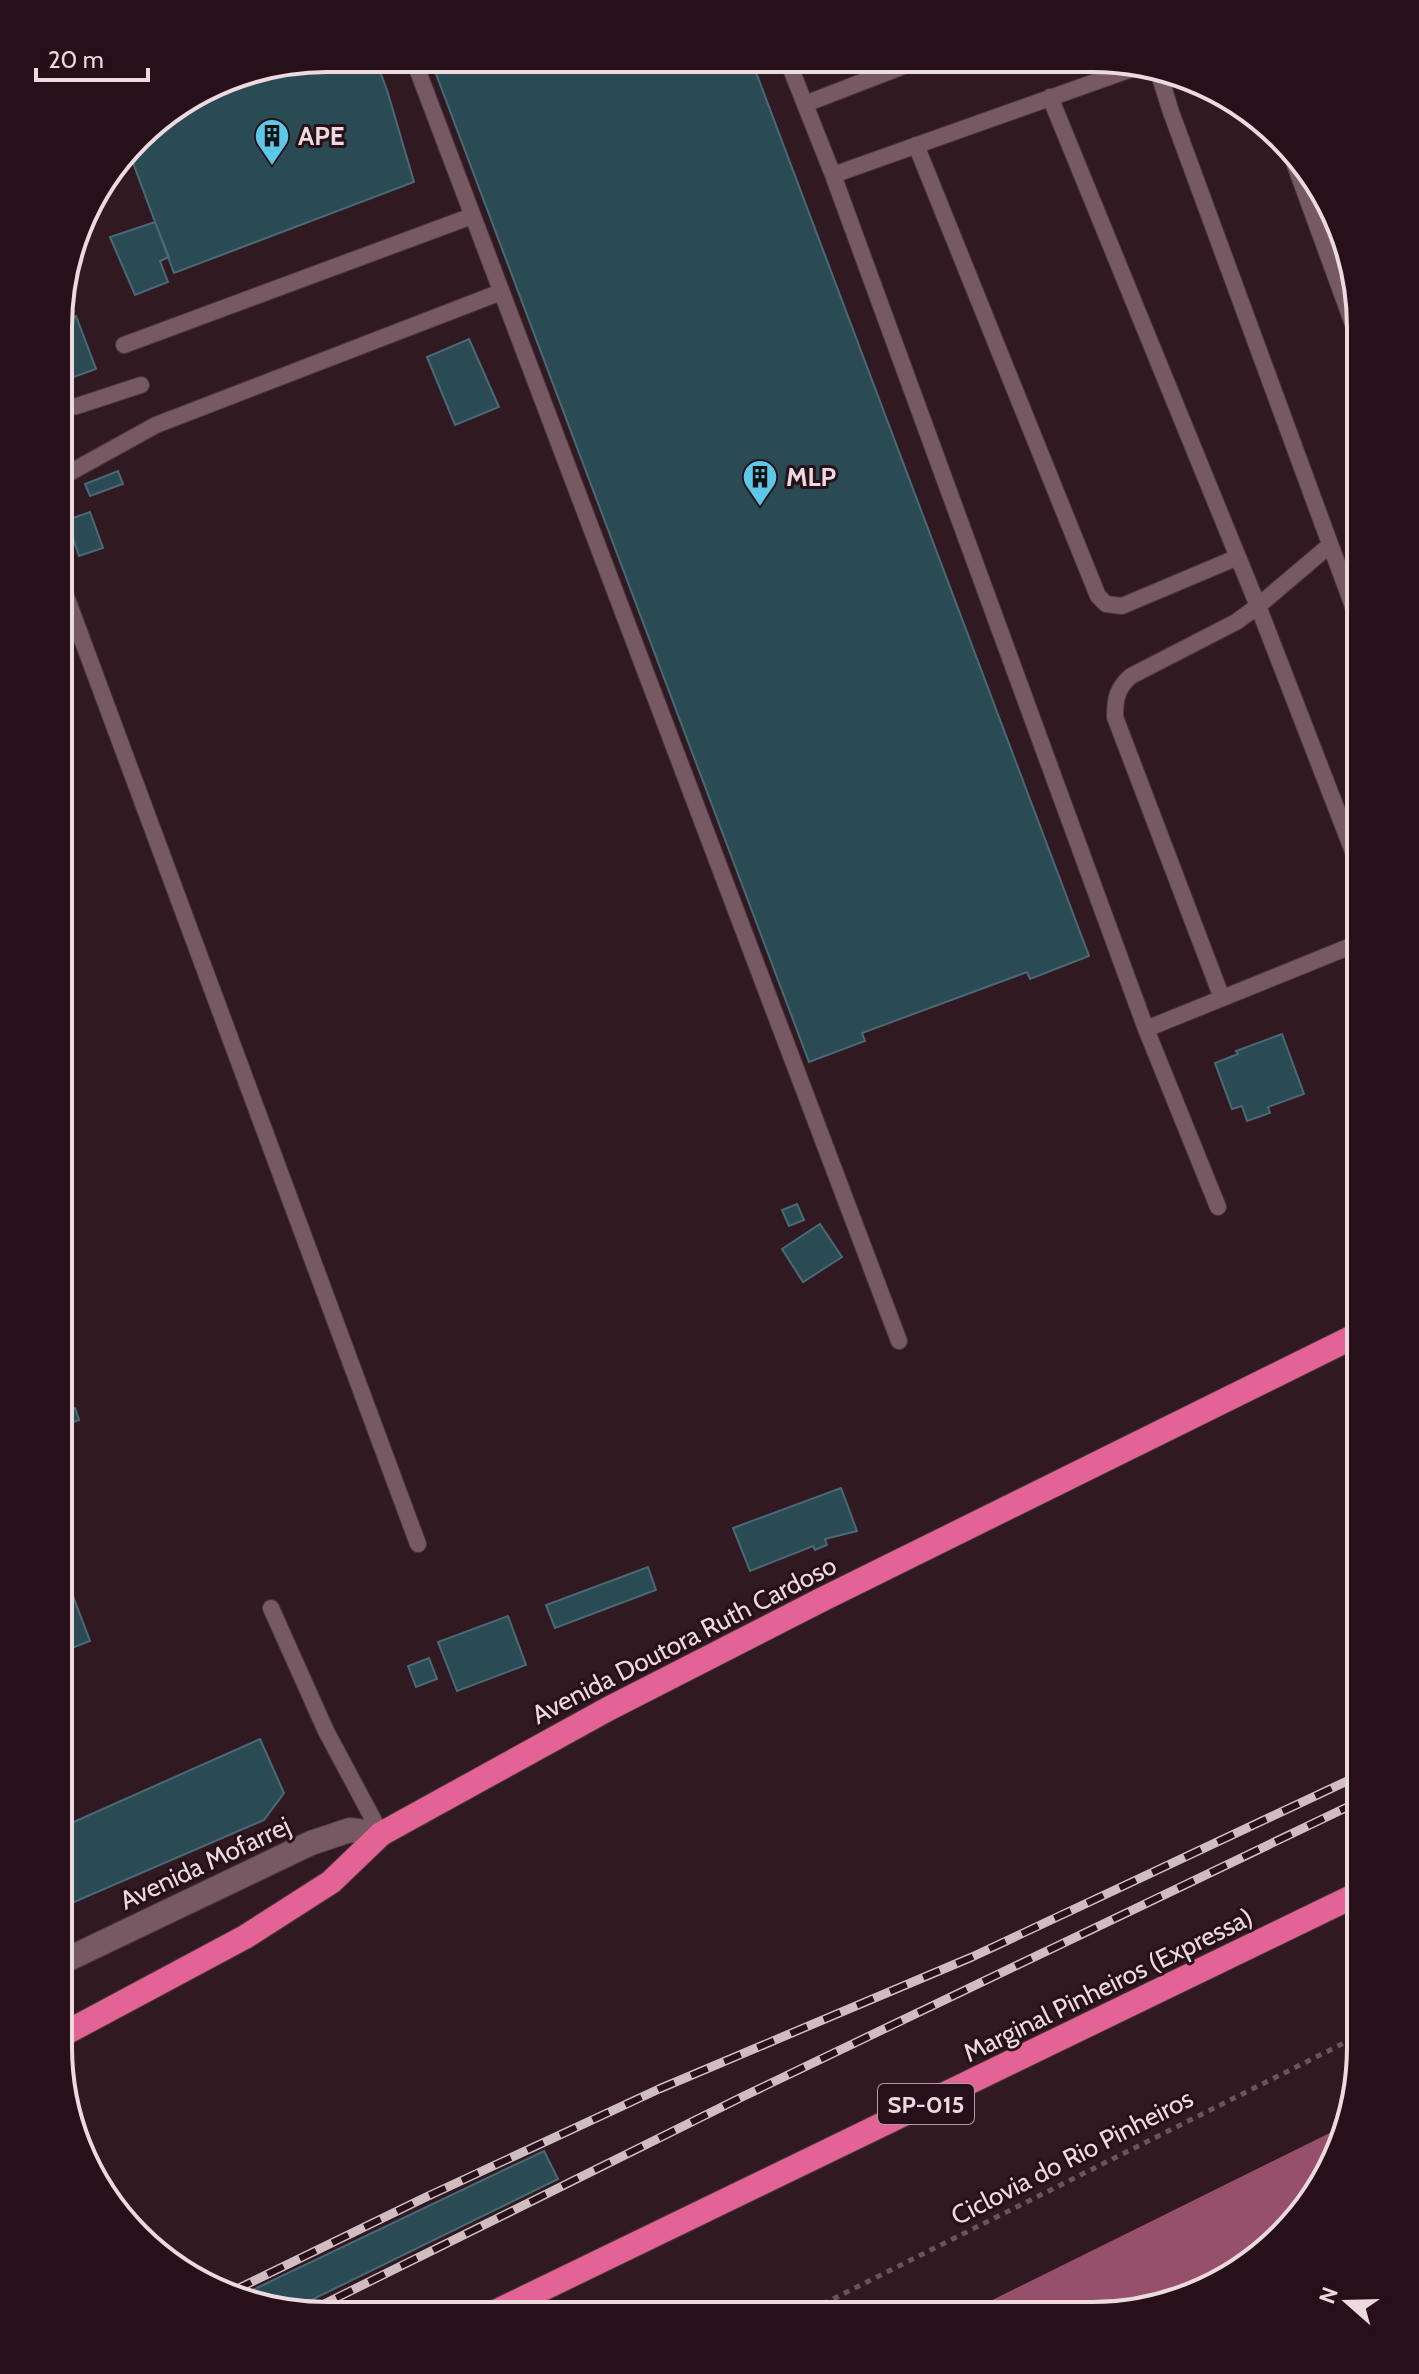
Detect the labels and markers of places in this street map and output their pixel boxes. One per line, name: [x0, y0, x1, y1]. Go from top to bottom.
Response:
building icon: APE: [253, 117, 291, 167]
place label: APE: [298, 120, 345, 152]
building icon: MLP: [741, 458, 779, 508]
place label: MLP: [786, 461, 836, 493]

